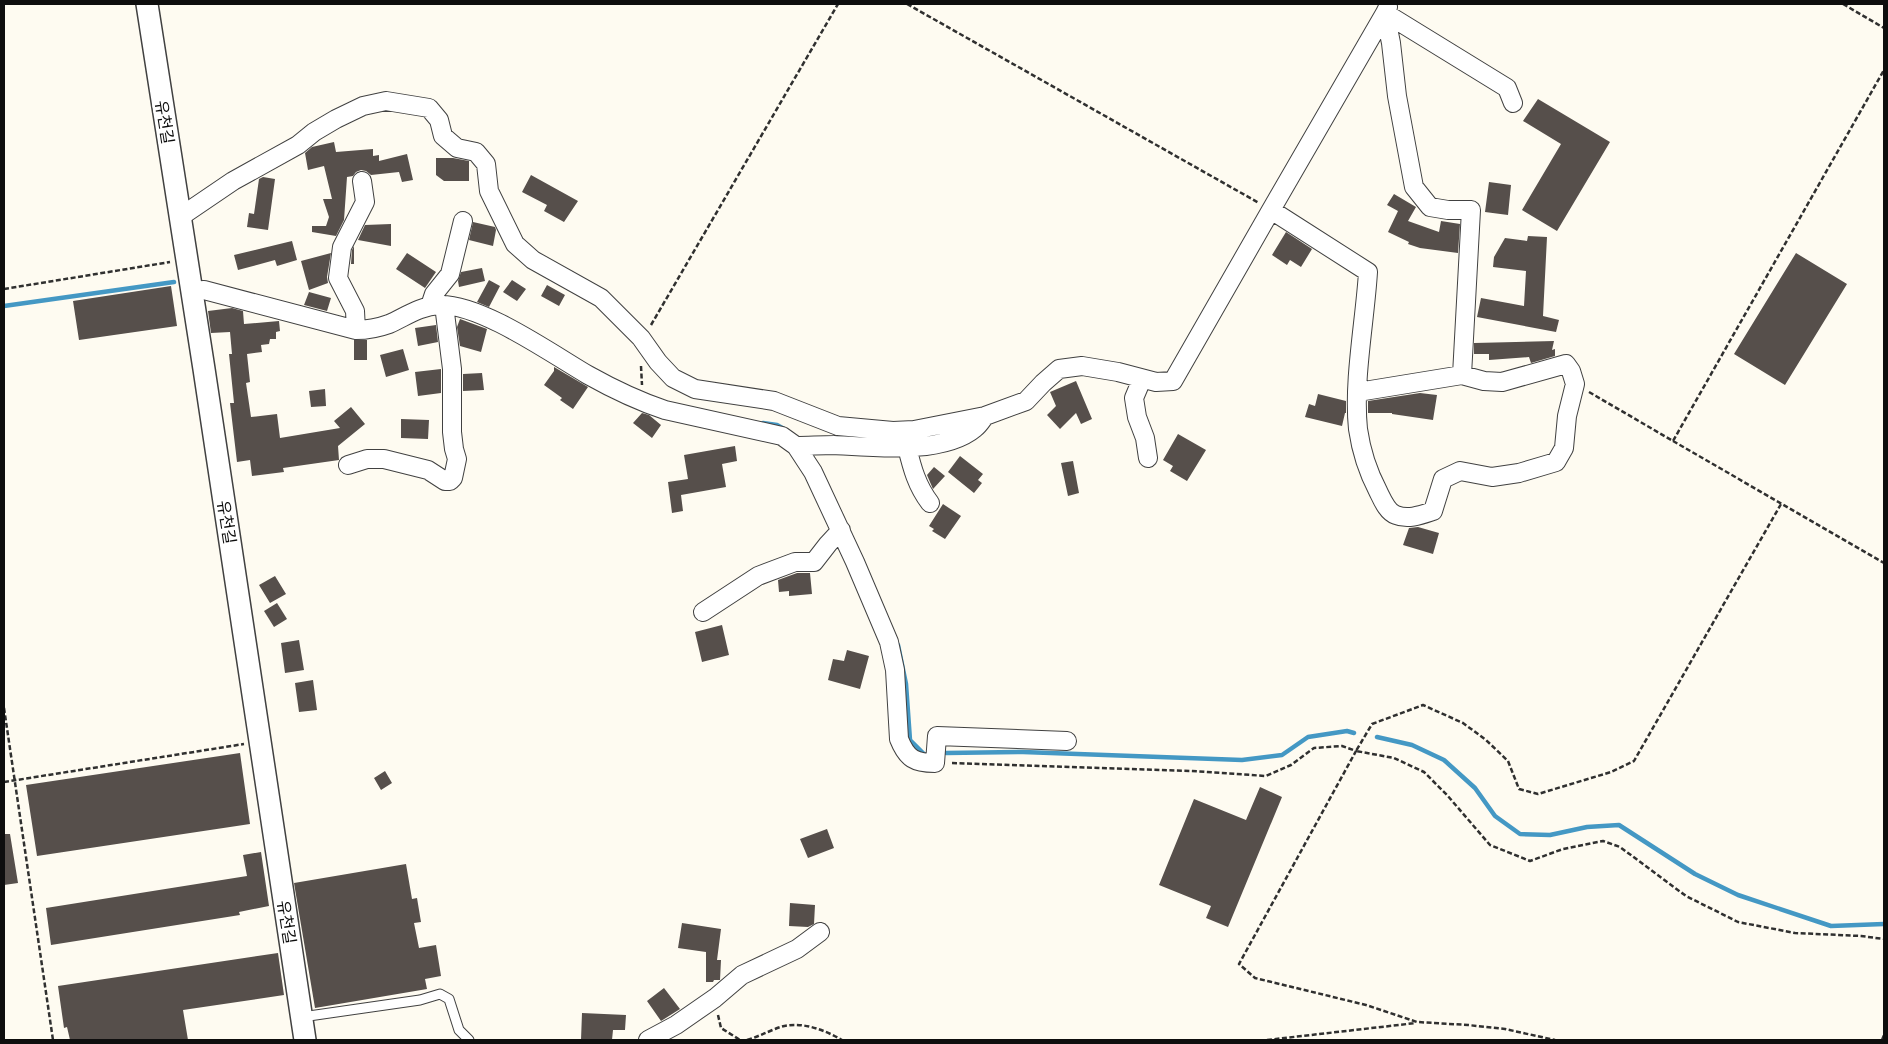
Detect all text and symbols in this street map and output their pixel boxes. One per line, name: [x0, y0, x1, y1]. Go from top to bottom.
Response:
street label: 유천길: [151, 98, 179, 146]
street label: 유천길: [213, 498, 241, 546]
street label: 유천길: [273, 898, 301, 946]

